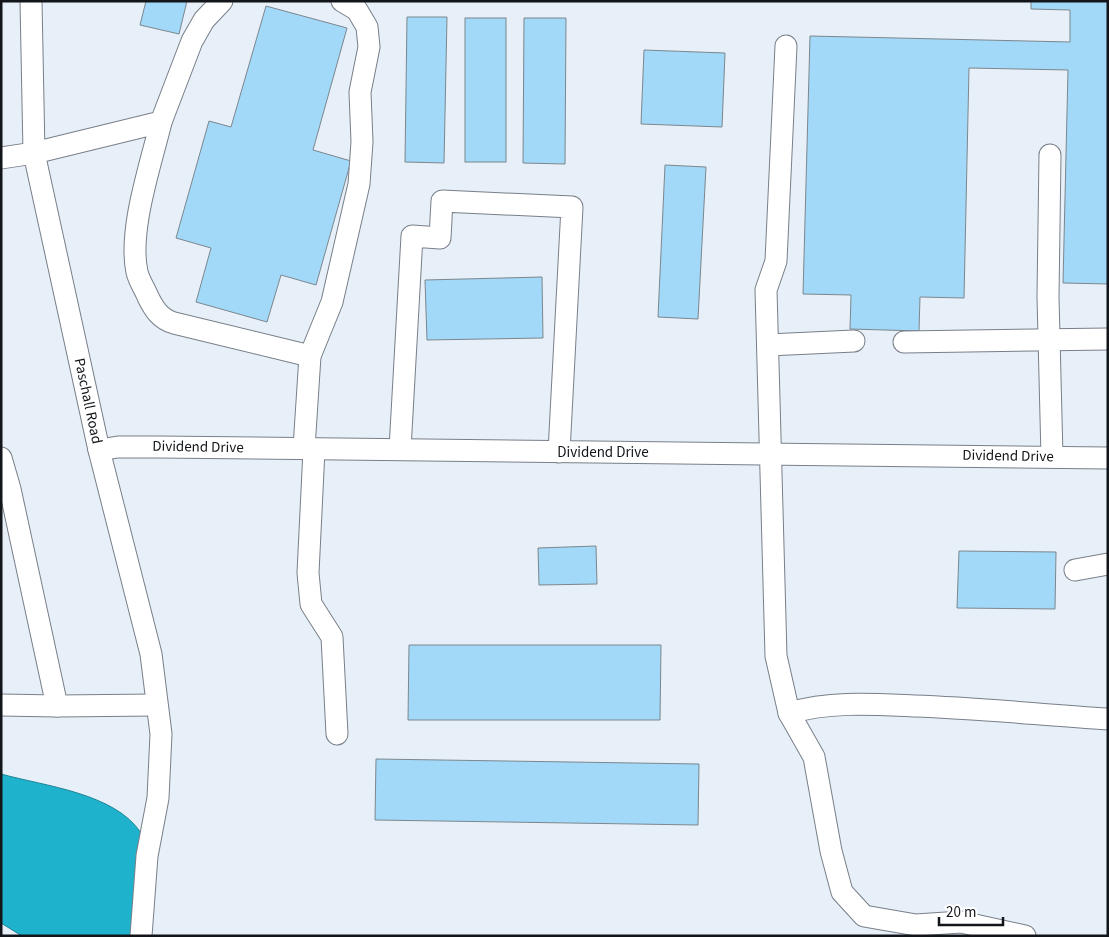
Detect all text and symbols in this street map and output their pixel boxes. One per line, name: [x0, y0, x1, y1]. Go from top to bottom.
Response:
street label: Paschall Road: [69, 356, 107, 446]
street label: Dividend Drive: [152, 436, 244, 458]
street label: Dividend Drive: [557, 442, 649, 463]
street label: Dividend Drive: [962, 445, 1054, 467]
scale bar: [939, 894, 1003, 926]
text: 20 m: [946, 902, 976, 923]

